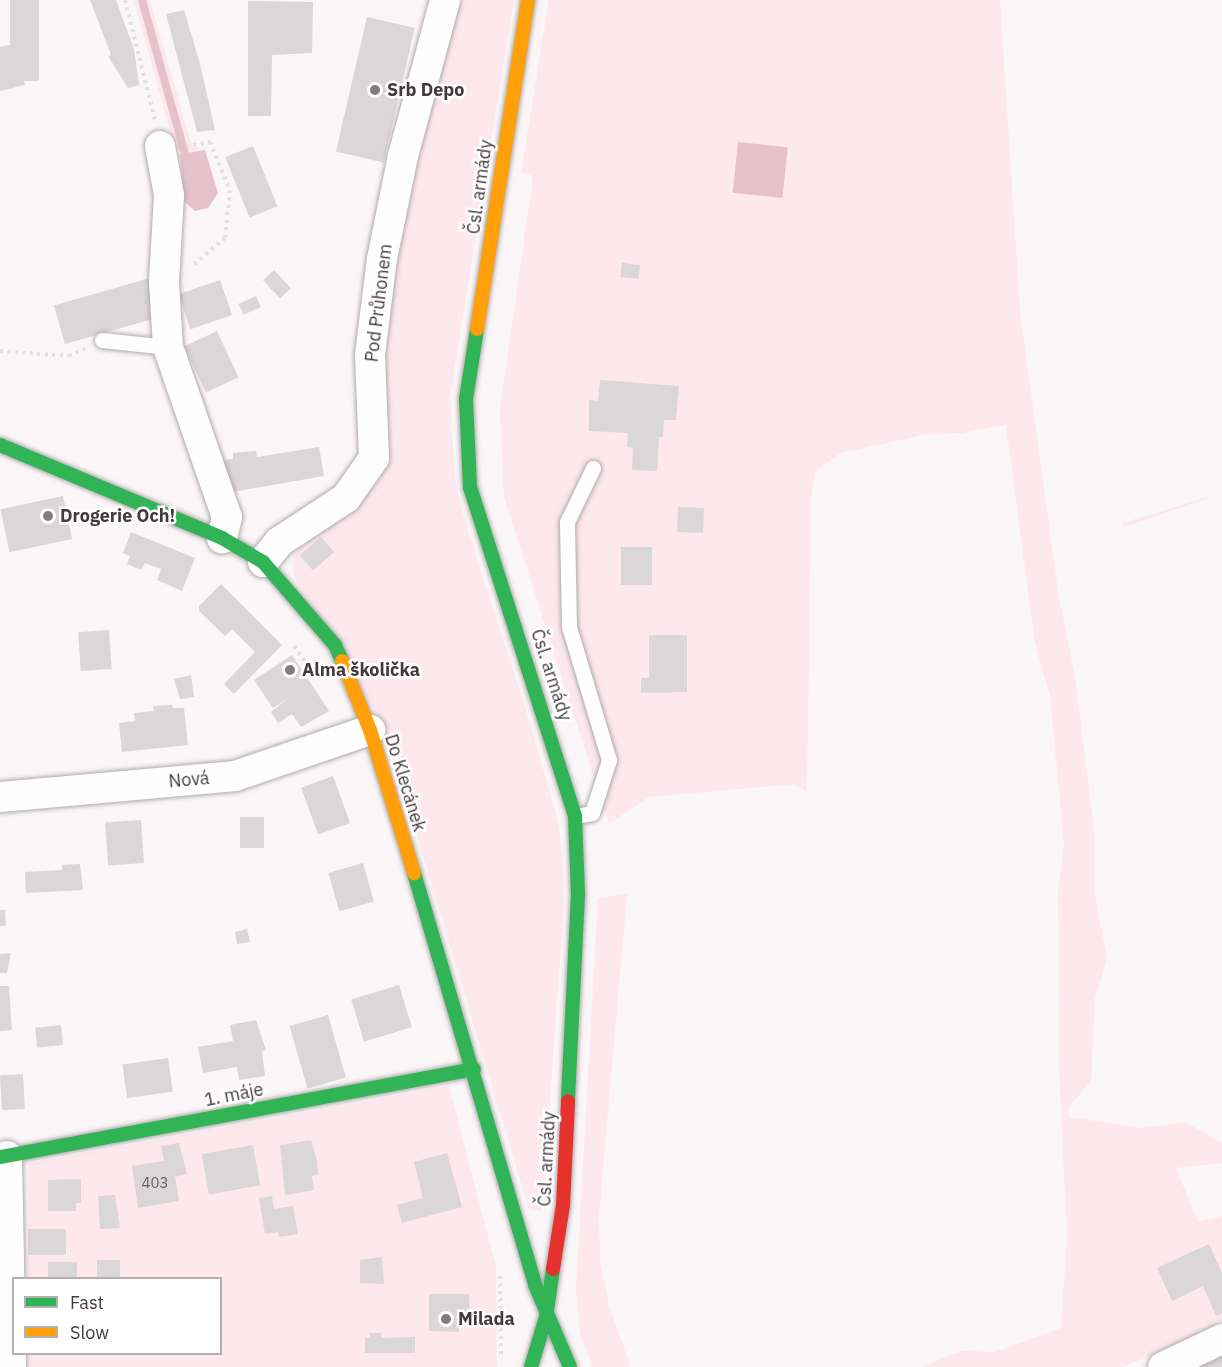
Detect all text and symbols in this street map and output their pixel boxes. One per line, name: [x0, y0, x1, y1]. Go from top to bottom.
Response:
place label: Srb Depo: [387, 79, 464, 101]
marker: Srb Depo: [368, 83, 382, 97]
street label: Čsl. armády: [463, 138, 497, 236]
street label: Pod Průhonem: [361, 243, 397, 363]
place label: Drogerie Och!: [60, 505, 175, 527]
marker: Drogerie Och!: [41, 509, 55, 523]
street label: Čsl. armády: [526, 626, 576, 724]
place label: Alma školička: [302, 659, 420, 681]
marker: Alma školička: [283, 663, 297, 677]
street label: Do Klecánek: [380, 732, 430, 834]
street label: Nová: [168, 767, 210, 793]
street label: 1. máje: [203, 1079, 265, 1111]
street label: Čsl. armády: [534, 1111, 560, 1207]
house number: 403: [142, 1174, 168, 1192]
legend: [12, 1277, 222, 1355]
text: Fast: [70, 1291, 104, 1314]
place label: Milada: [458, 1308, 515, 1330]
marker: Milada: [439, 1312, 453, 1326]
text: Slow: [70, 1321, 109, 1344]

